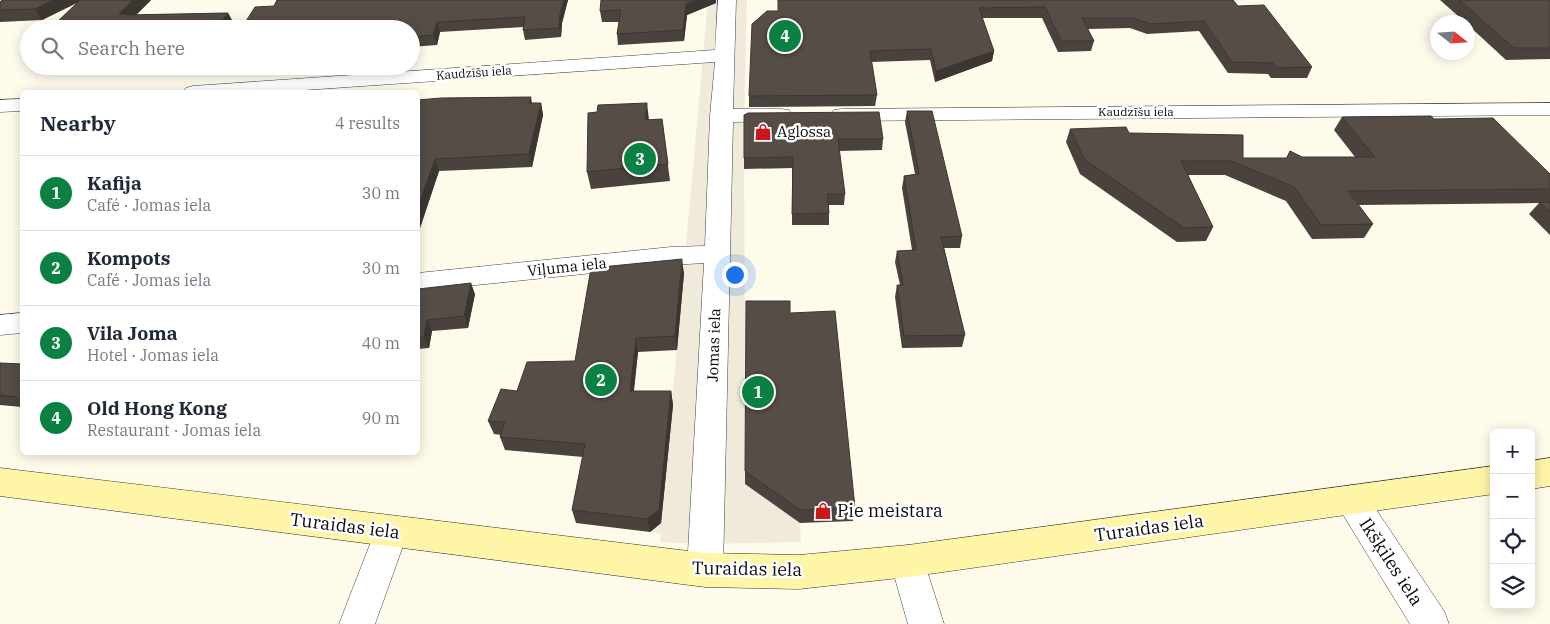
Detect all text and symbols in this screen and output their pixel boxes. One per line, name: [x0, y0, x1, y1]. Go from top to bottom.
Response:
north arrow: [1430, 15, 1475, 60]
pin: 4: [769, 17, 801, 55]
search box: [20, 20, 420, 75]
icon: search: [38, 34, 66, 62]
text: Search here: [78, 36, 185, 60]
street label: Kaudzīšu iela: [436, 62, 513, 83]
street label: Kaudzīšu iela: [1098, 104, 1174, 119]
text: Nearby: [40, 109, 116, 137]
text: 4 results: [335, 113, 400, 133]
shop icon: Aglossa: [753, 122, 773, 142]
place label: Aglossa: [777, 122, 831, 141]
pin: 3: [624, 140, 656, 178]
text: Kafija: [87, 171, 142, 195]
text: 1: [51, 183, 61, 203]
text: 30 m: [362, 183, 400, 203]
text: Café · Jomas iela: [87, 195, 211, 215]
text: Kompots: [87, 246, 170, 270]
street label: Viļuma iela: [526, 253, 608, 280]
text: 2: [51, 258, 61, 278]
text: 30 m: [362, 258, 400, 278]
your location: [722, 262, 748, 288]
text: Café · Jomas iela: [87, 270, 211, 290]
street label: Jomas iela: [703, 308, 724, 382]
text: Vila Joma: [87, 321, 178, 345]
text: 3: [51, 333, 61, 353]
text: 40 m: [362, 333, 400, 353]
text: Hotel · Jomas iela: [87, 345, 219, 365]
pin: 2: [585, 361, 617, 399]
pin: 1: [742, 373, 774, 411]
text: Old Hong Kong: [87, 396, 227, 420]
text: 4: [51, 408, 61, 428]
text: 90 m: [362, 408, 400, 428]
text: Restaurant · Jomas iela: [87, 420, 261, 440]
map controls: [1490, 429, 1535, 609]
button: +: [1490, 429, 1535, 474]
button: −: [1490, 474, 1535, 519]
place label: Pie meistara: [837, 499, 943, 522]
shop icon: Pie meistara: [813, 501, 833, 521]
street label: Turaidas iela: [289, 507, 401, 544]
street label: Turaidas iela: [1093, 508, 1205, 547]
street label: Ikšķiles iela: [1354, 513, 1428, 610]
button: locate: [1490, 519, 1535, 564]
street label: Turaidas iela: [692, 556, 802, 581]
button: layers: [1490, 564, 1535, 609]

